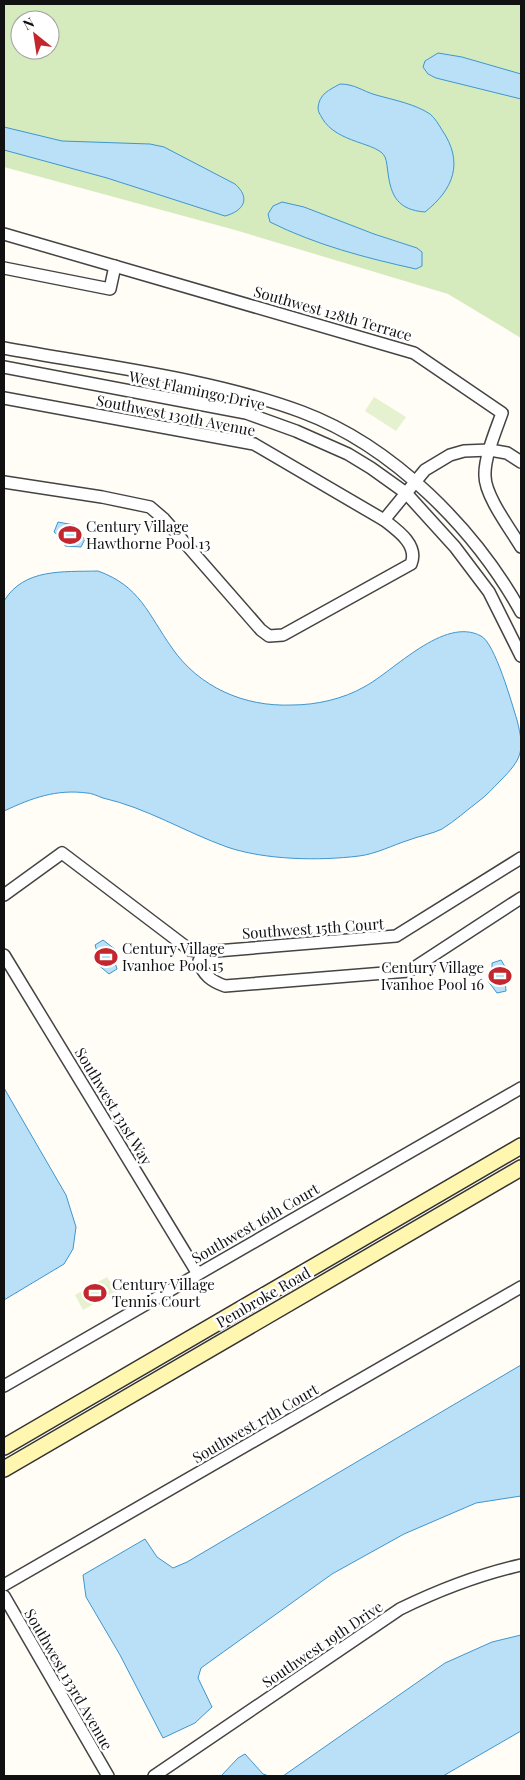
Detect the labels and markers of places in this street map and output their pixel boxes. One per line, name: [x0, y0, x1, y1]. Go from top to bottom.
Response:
place label: Century Village Hawthorne Pool 13: [86, 516, 211, 553]
sports icon: Century Village Hawthorne Pool 13: [57, 522, 83, 548]
place label: Century Village Ivanhoe Pool 15: [122, 938, 225, 975]
sports icon: Century Village Ivanhoe Pool 15: [93, 944, 119, 970]
place label: Century Village Ivanhoe Pool 16: [381, 957, 484, 994]
sports icon: Century Village Ivanhoe Pool 16: [487, 963, 513, 989]
place label: Century Village Tennis Court: [112, 1274, 215, 1311]
sports icon: Century Village Tennis Court: [82, 1280, 108, 1306]

